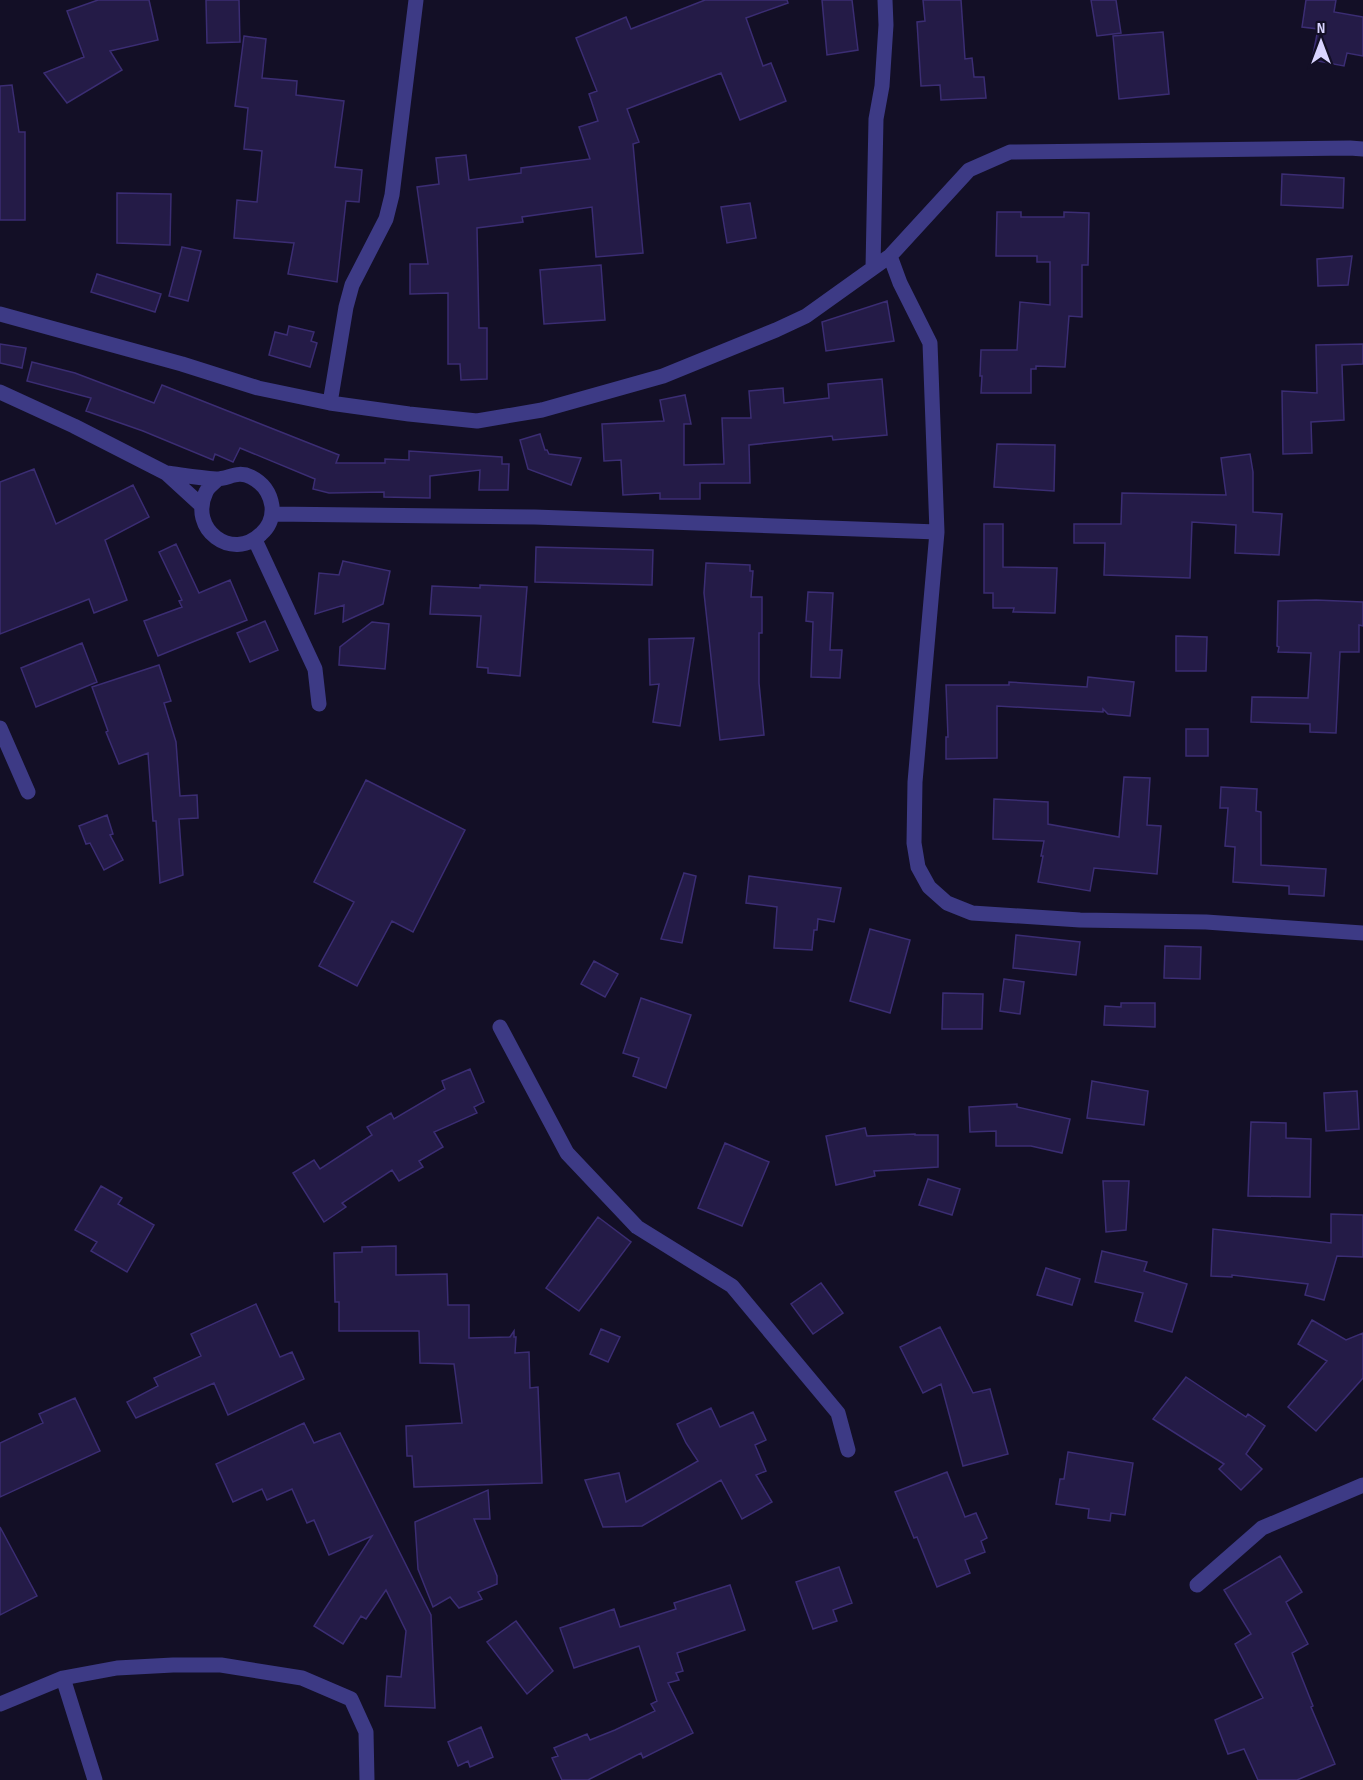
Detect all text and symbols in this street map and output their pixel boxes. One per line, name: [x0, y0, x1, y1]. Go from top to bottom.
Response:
north arrow: [1291, 12, 1351, 72]
text: N: [1317, 19, 1325, 38]

